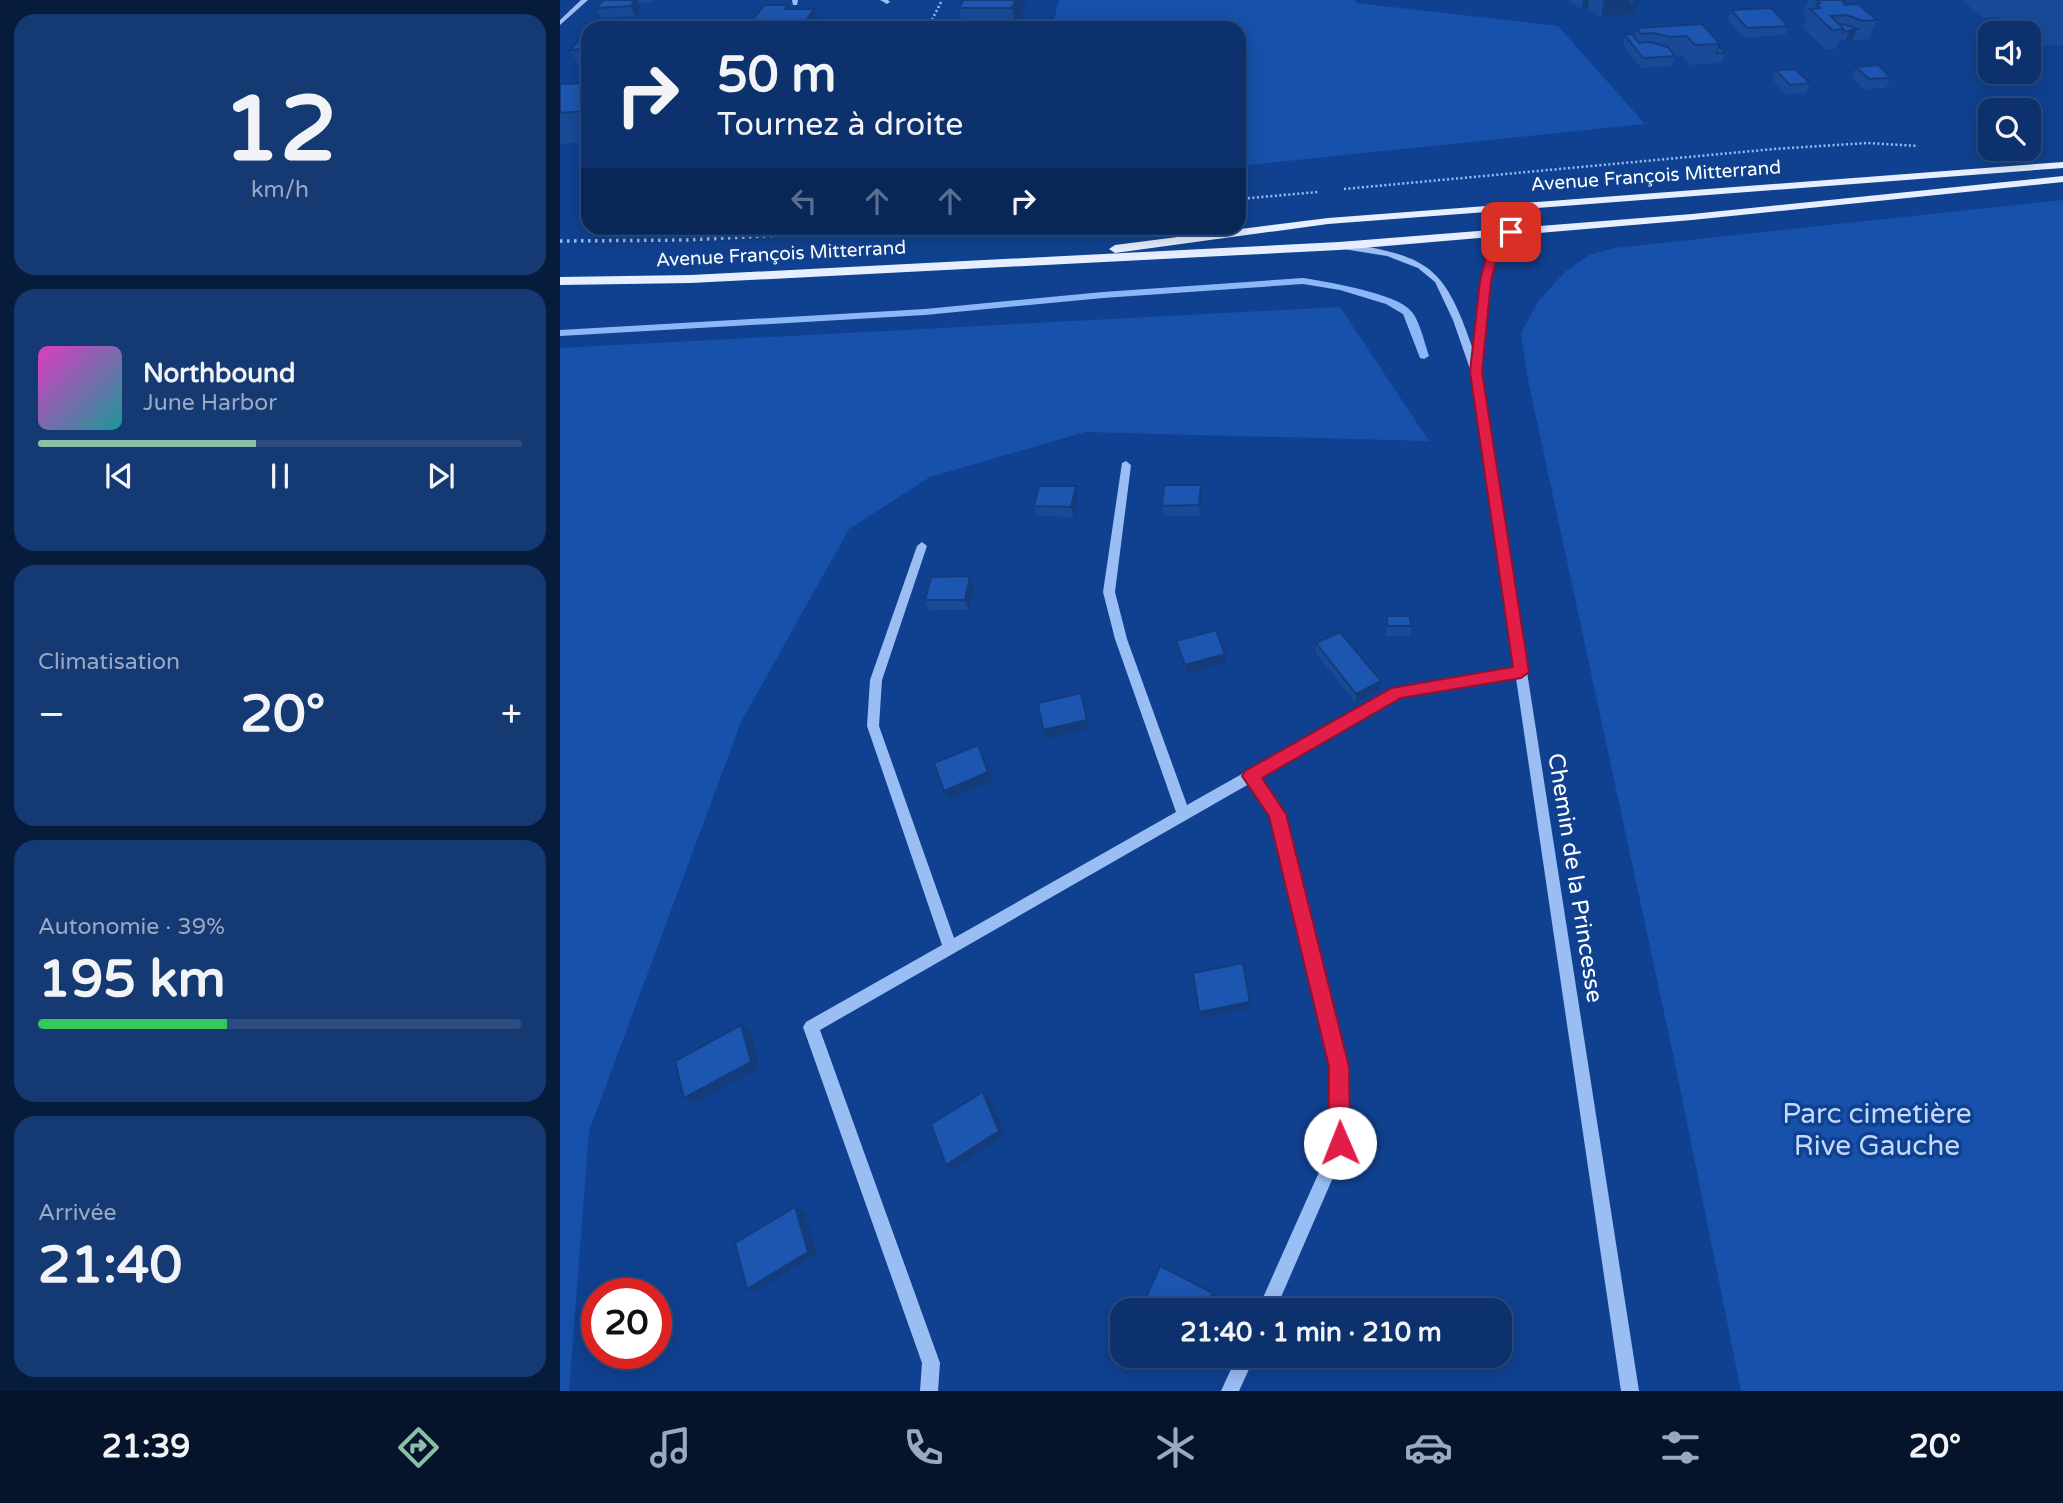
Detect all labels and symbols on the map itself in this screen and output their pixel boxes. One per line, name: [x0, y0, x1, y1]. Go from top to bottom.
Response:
street label: Avenue François Mitterrand: [1530, 156, 1782, 196]
pin: [1481, 202, 1541, 262]
street label: Avenue François Mitterrand: [655, 236, 907, 272]
street label: Chemin de la Princesse: [1541, 751, 1609, 1005]
park label: Parc cimetière Rive Gauche: [1782, 1097, 1972, 1163]
position arrow: [1303, 1106, 1377, 1180]
speed limit sign: 20: [581, 1278, 672, 1369]

